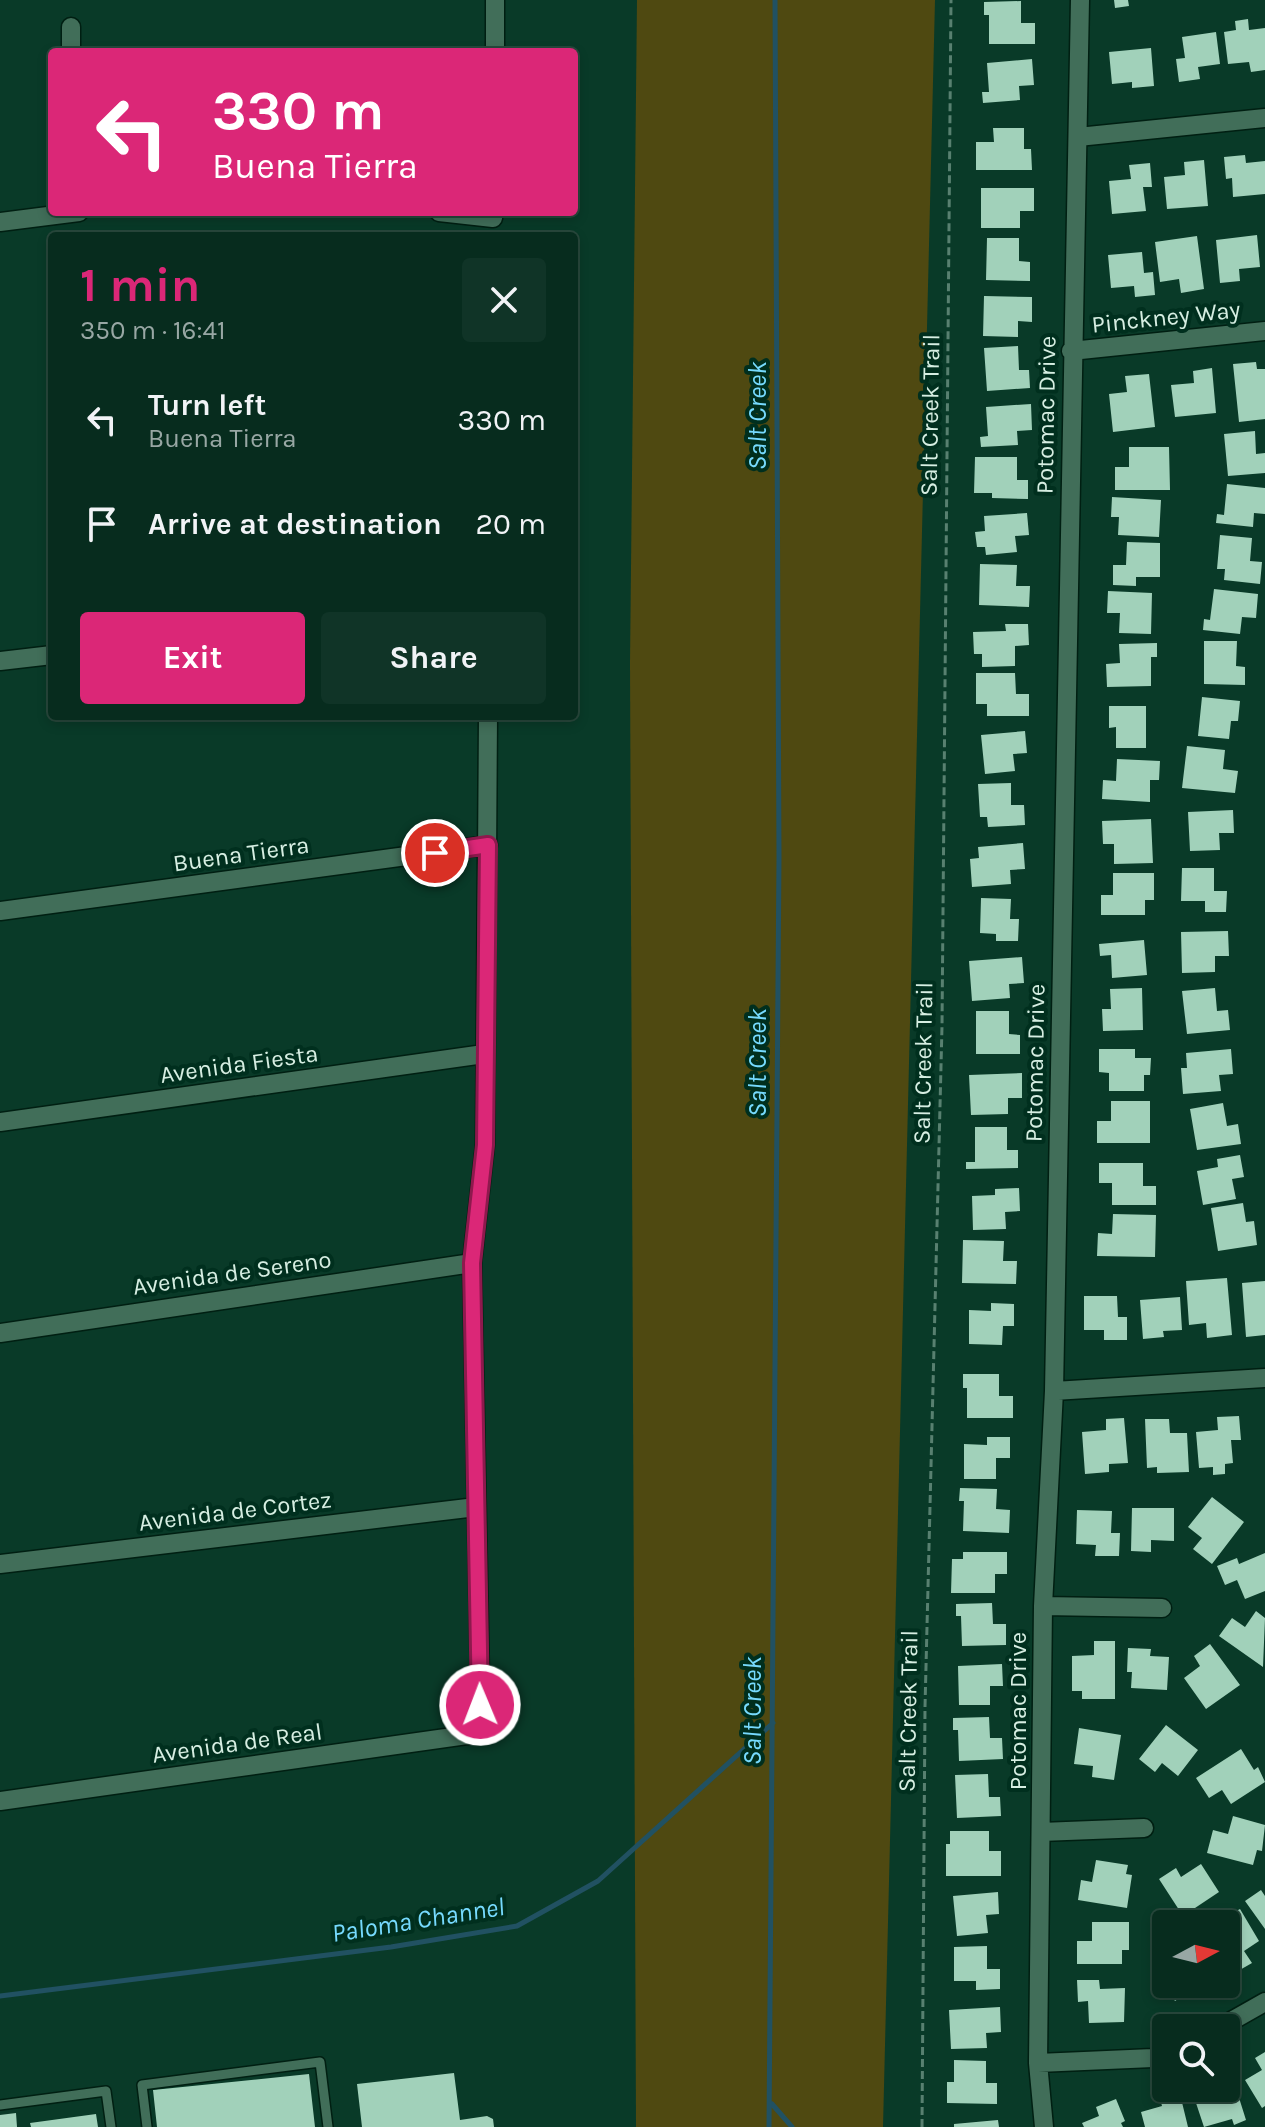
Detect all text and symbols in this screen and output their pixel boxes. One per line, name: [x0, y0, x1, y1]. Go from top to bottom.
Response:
text: 330 m: [212, 78, 384, 143]
icon: left: [80, 80, 184, 184]
text: Buena Tierra: [212, 145, 418, 187]
text: 1 min: [80, 257, 200, 313]
button: close: [462, 258, 546, 342]
street label: Pinckney Way: [1090, 295, 1242, 339]
text: 350 m · 16:41: [80, 315, 226, 346]
street label: Salt Creek Trail: [915, 334, 945, 496]
street label: Potomac Drive: [1031, 336, 1061, 494]
water label: Salt Creek: [742, 361, 773, 470]
text: Turn left: [148, 387, 266, 423]
icon: left: [80, 398, 124, 442]
text: 330 m: [458, 402, 546, 438]
text: Buena Tierra: [148, 423, 297, 454]
icon: arrive: [80, 502, 124, 546]
text: Arrive at destination: [148, 506, 442, 542]
text: 20 m: [476, 506, 546, 542]
button: Exit: [80, 612, 305, 704]
button: Share: [321, 612, 546, 704]
pin: [401, 819, 469, 887]
street label: Buena Tierra: [171, 831, 311, 877]
icon: arrive: [413, 831, 457, 875]
street label: Salt Creek Trail: [908, 982, 938, 1144]
street label: Potomac Drive: [1020, 984, 1050, 1142]
water label: Salt Creek: [742, 1008, 773, 1117]
street label: Avenida Fiesta: [158, 1039, 320, 1089]
street label: Avenida de Sereno: [131, 1245, 333, 1301]
street label: Avenida de Cortez: [137, 1485, 333, 1537]
street label: Salt Creek Trail: [893, 1630, 923, 1792]
street label: Potomac Drive: [1004, 1632, 1032, 1790]
water label: Salt Creek: [737, 1656, 768, 1765]
position arrow: [438, 1663, 522, 1747]
street label: Avenida de Real: [150, 1717, 324, 1769]
water label: Paloma Channel: [329, 1891, 507, 1949]
north arrow: [1152, 1910, 1240, 1998]
map controls: [1152, 1910, 1240, 2102]
button: search: [1152, 2014, 1240, 2102]

